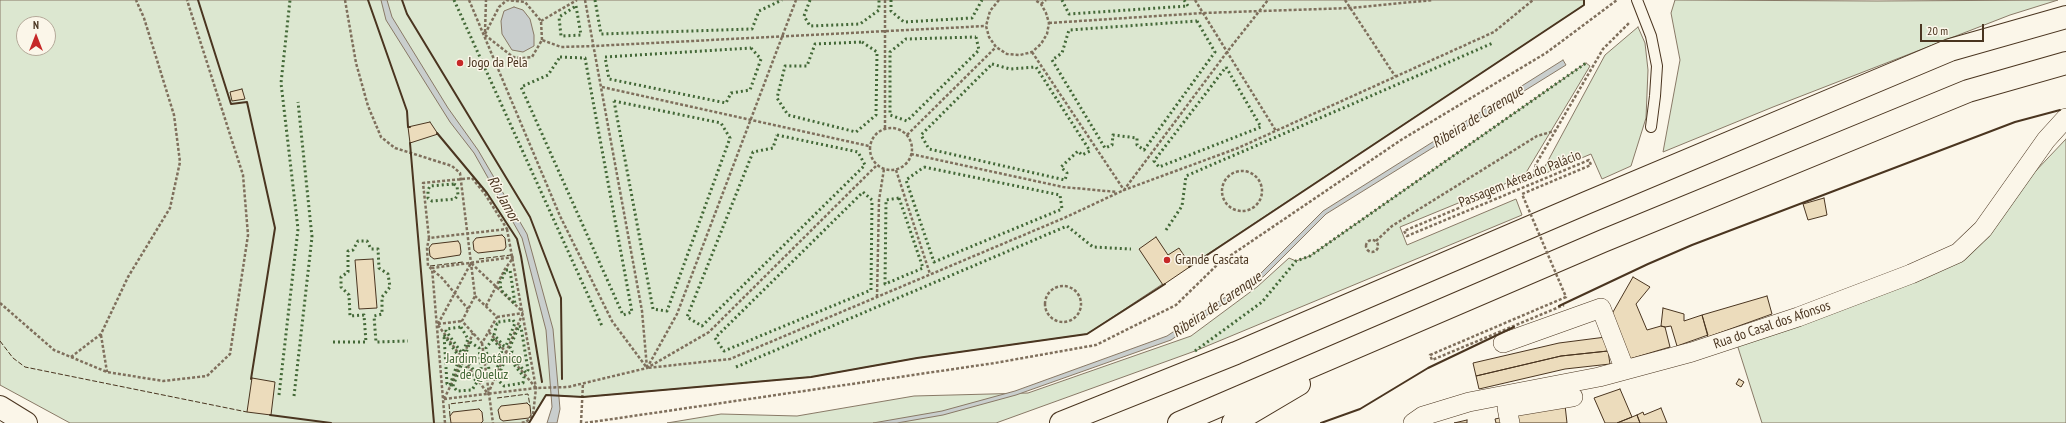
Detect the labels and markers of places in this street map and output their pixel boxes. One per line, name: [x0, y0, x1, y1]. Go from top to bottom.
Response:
place label: Jogo da Pela: [468, 55, 528, 71]
marker: Jogo da Pela: [455, 58, 465, 68]
place label: Grande Cascata: [1175, 252, 1249, 268]
marker: Grande Cascata: [1162, 255, 1172, 265]

